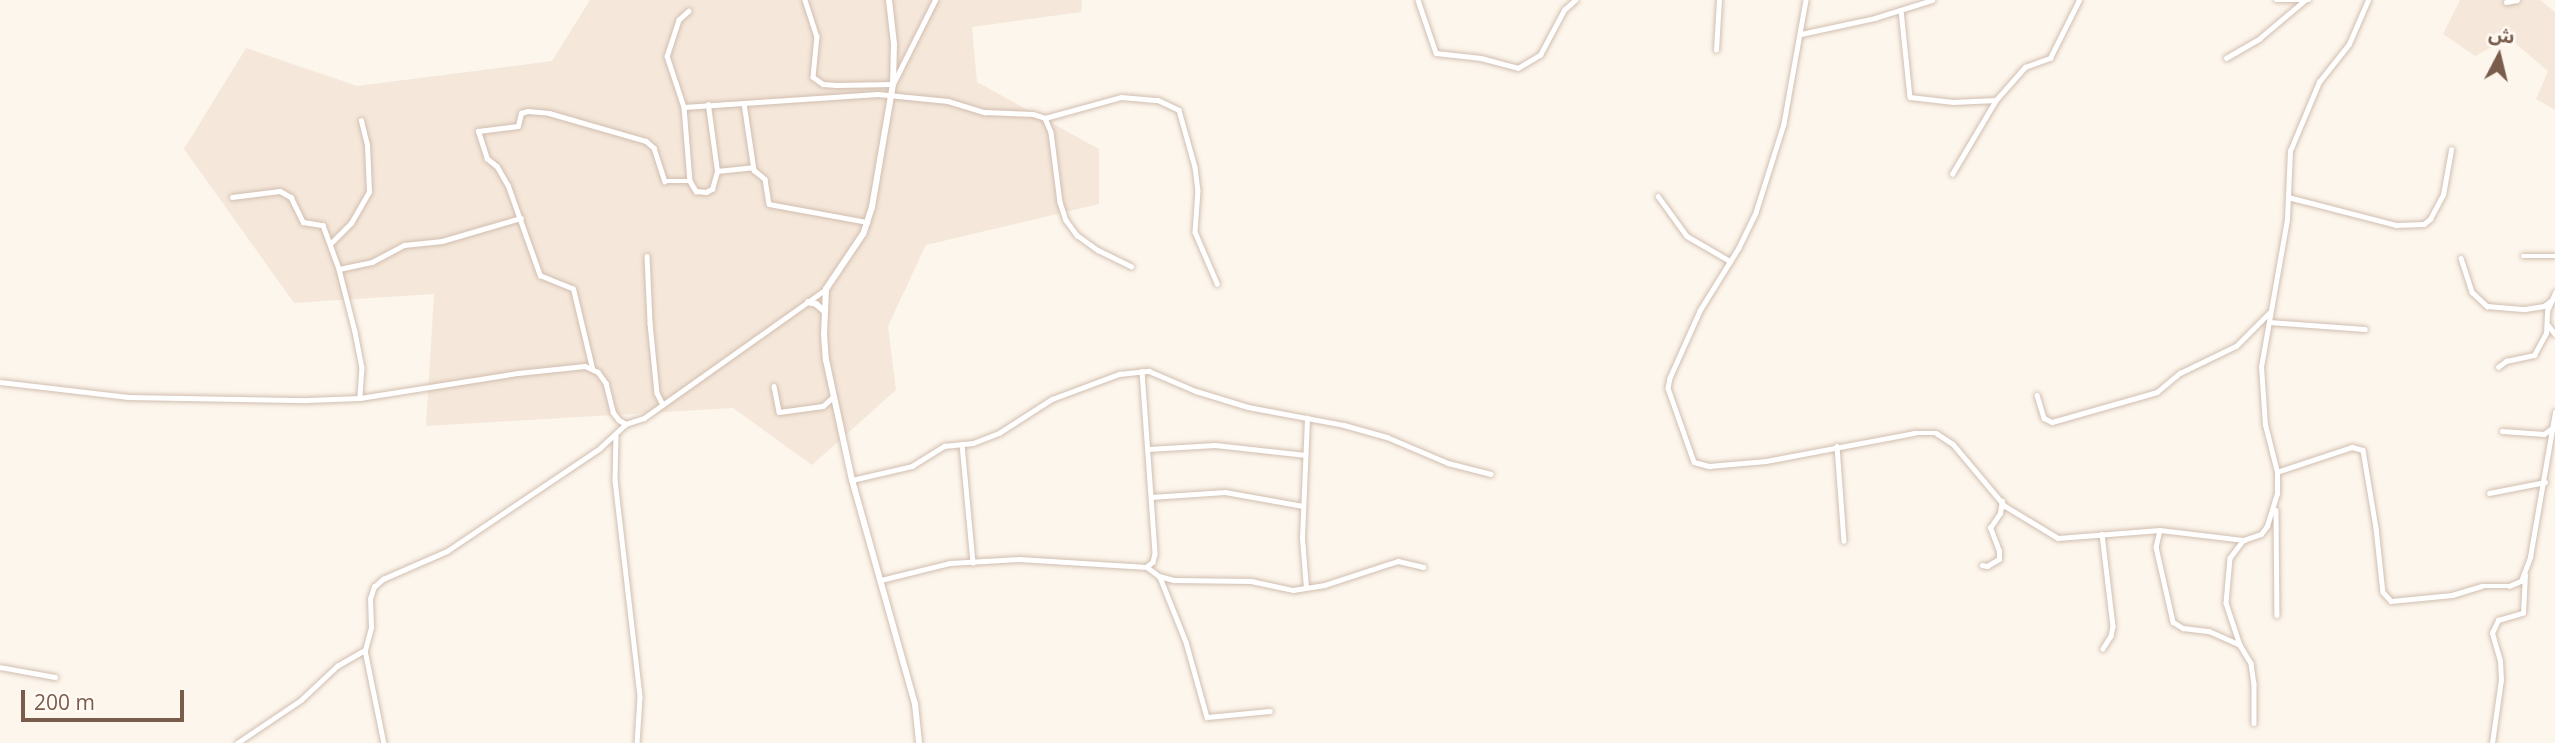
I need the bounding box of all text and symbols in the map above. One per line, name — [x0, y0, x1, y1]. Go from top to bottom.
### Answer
north arrow — [2464, 21, 2534, 91]
text: ش — [2487, 21, 2516, 50]
scale bar — [24, 676, 187, 720]
text: 200 m — [34, 688, 95, 716]

